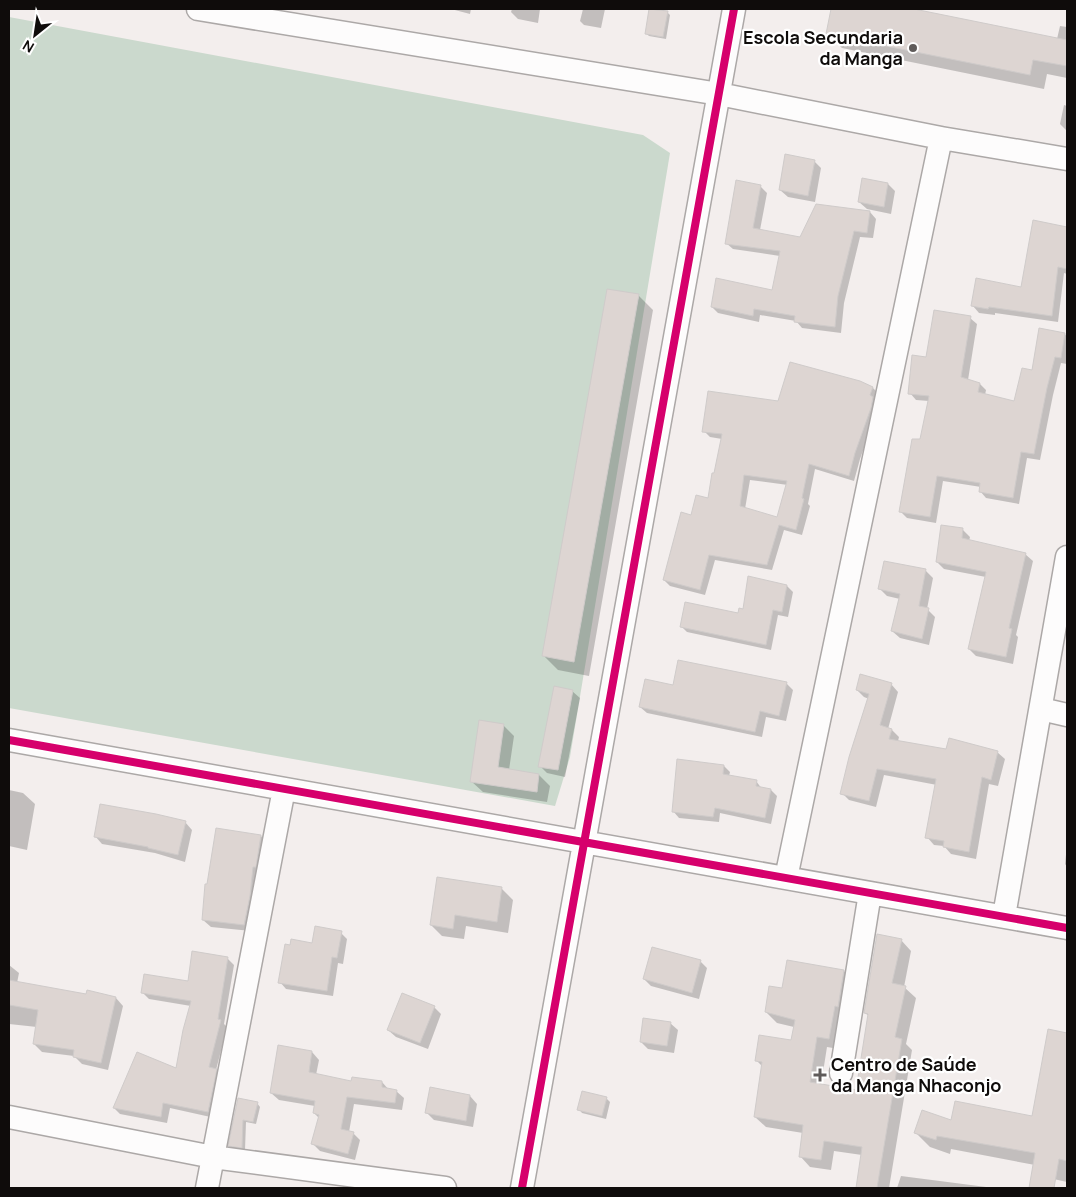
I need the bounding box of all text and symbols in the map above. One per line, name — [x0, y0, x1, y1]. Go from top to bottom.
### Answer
north arrow — [10, 10, 60, 60]
place label: Escola Secundaria da Manga — [743, 25, 903, 70]
text: N — [19, 36, 37, 57]
marker: Escola Secundaria da Manga — [907, 42, 919, 54]
place label: Centro de Saúde da Manga Nhaconjo — [831, 1052, 1002, 1097]
marker: Centro de Saúde da Manga Nhaconjo — [813, 1068, 827, 1082]

